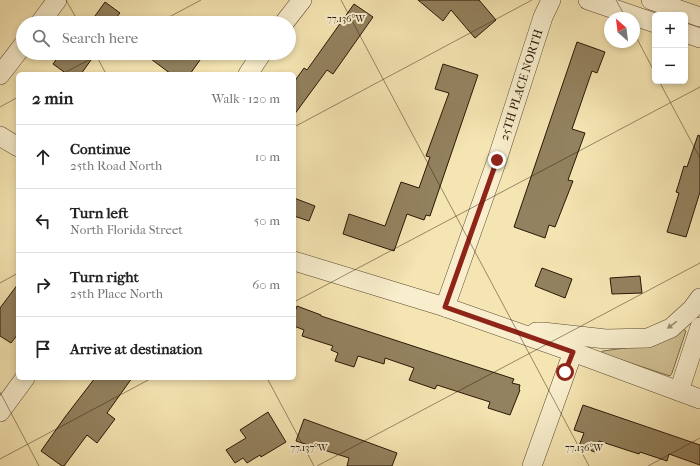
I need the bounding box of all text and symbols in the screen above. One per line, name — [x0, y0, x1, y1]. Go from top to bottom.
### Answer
north arrow — [604, 12, 640, 48]
map controls — [652, 12, 688, 84]
button: + — [652, 12, 688, 48]
text: 77.136°W — [327, 13, 366, 25]
search box — [16, 16, 296, 60]
icon: search — [30, 27, 52, 49]
street label: 25TH PLACE NORTH — [497, 27, 546, 142]
text: Search here — [62, 29, 138, 47]
button: − — [652, 48, 688, 84]
text: 2 min — [32, 88, 73, 108]
text: Walk · 120 m — [212, 91, 280, 106]
text: Continue — [70, 140, 130, 158]
icon: ahead — [32, 146, 54, 168]
text: 10 m — [255, 149, 280, 164]
route end — [488, 151, 506, 169]
text: 25th Road North — [70, 158, 162, 173]
text: Turn left — [70, 204, 128, 222]
icon: left — [32, 210, 54, 232]
text: 50 m — [254, 213, 280, 228]
text: North Florida Street — [70, 222, 183, 237]
text: Turn right — [70, 268, 139, 286]
icon: right — [32, 274, 54, 296]
text: 60 m — [252, 277, 280, 292]
text: 25th Place North — [70, 286, 163, 301]
one-way arrow — [667, 321, 678, 329]
icon: arrive — [32, 338, 54, 360]
text: Arrive at destination — [70, 340, 202, 358]
route start — [556, 363, 574, 381]
text: 77.137°W — [290, 442, 329, 454]
text: 77.136°W — [565, 442, 604, 454]

